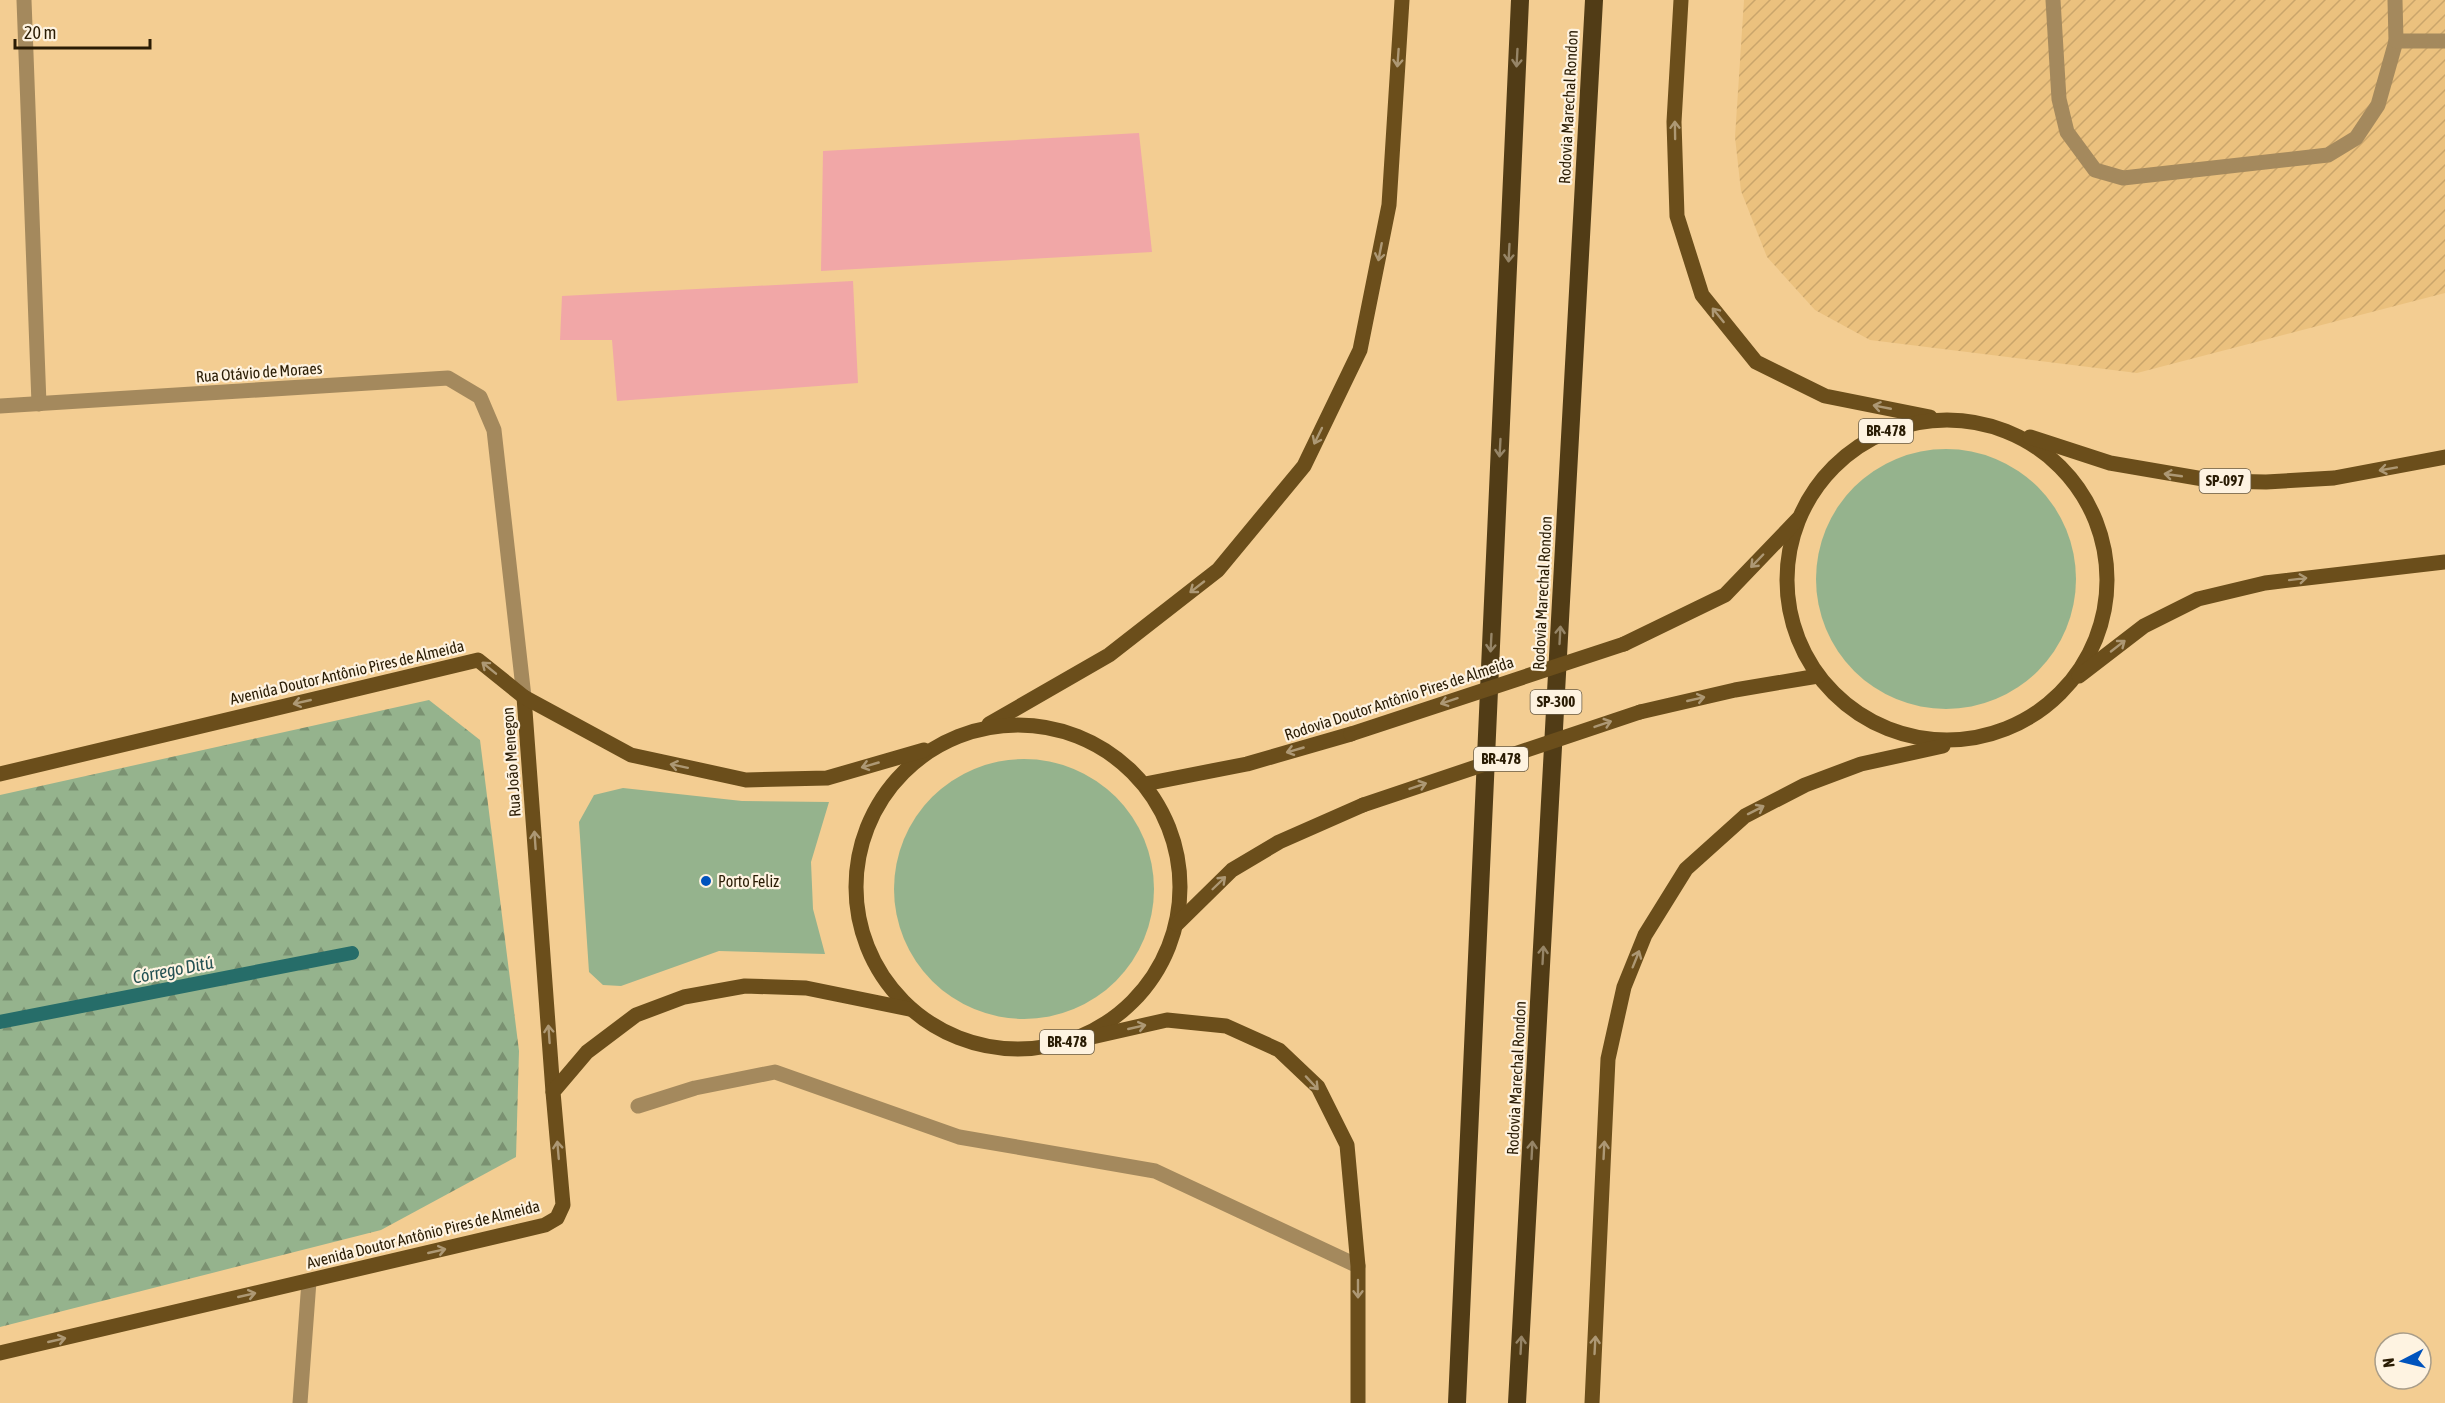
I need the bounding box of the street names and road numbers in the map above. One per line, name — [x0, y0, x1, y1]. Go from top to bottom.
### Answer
street label: Rodovia Marechal Rondon — [1555, 30, 1581, 184]
street label: Rua Otávio de Moraes — [195, 359, 323, 385]
road number: BR-478 — [1859, 419, 1913, 443]
road number: SP-097 — [2200, 469, 2250, 493]
street label: Rodovia Marechal Rondon — [1529, 516, 1555, 670]
street label: Avenida Doutor Antônio Pires de Almeida — [228, 636, 466, 708]
street label: Rodovia Doutor Antônio Pires de Almeida — [1282, 652, 1516, 744]
road number: SP-300 — [1530, 690, 1582, 714]
street label: Rua João Menegon — [498, 706, 525, 818]
road number: BR-478 — [1474, 747, 1528, 771]
street label: Rodovia Marechal Rondon — [1503, 1001, 1529, 1155]
road number: BR-478 — [1040, 1030, 1094, 1054]
street label: Avenida Doutor Antônio Pires de Almeida — [305, 1196, 541, 1272]

